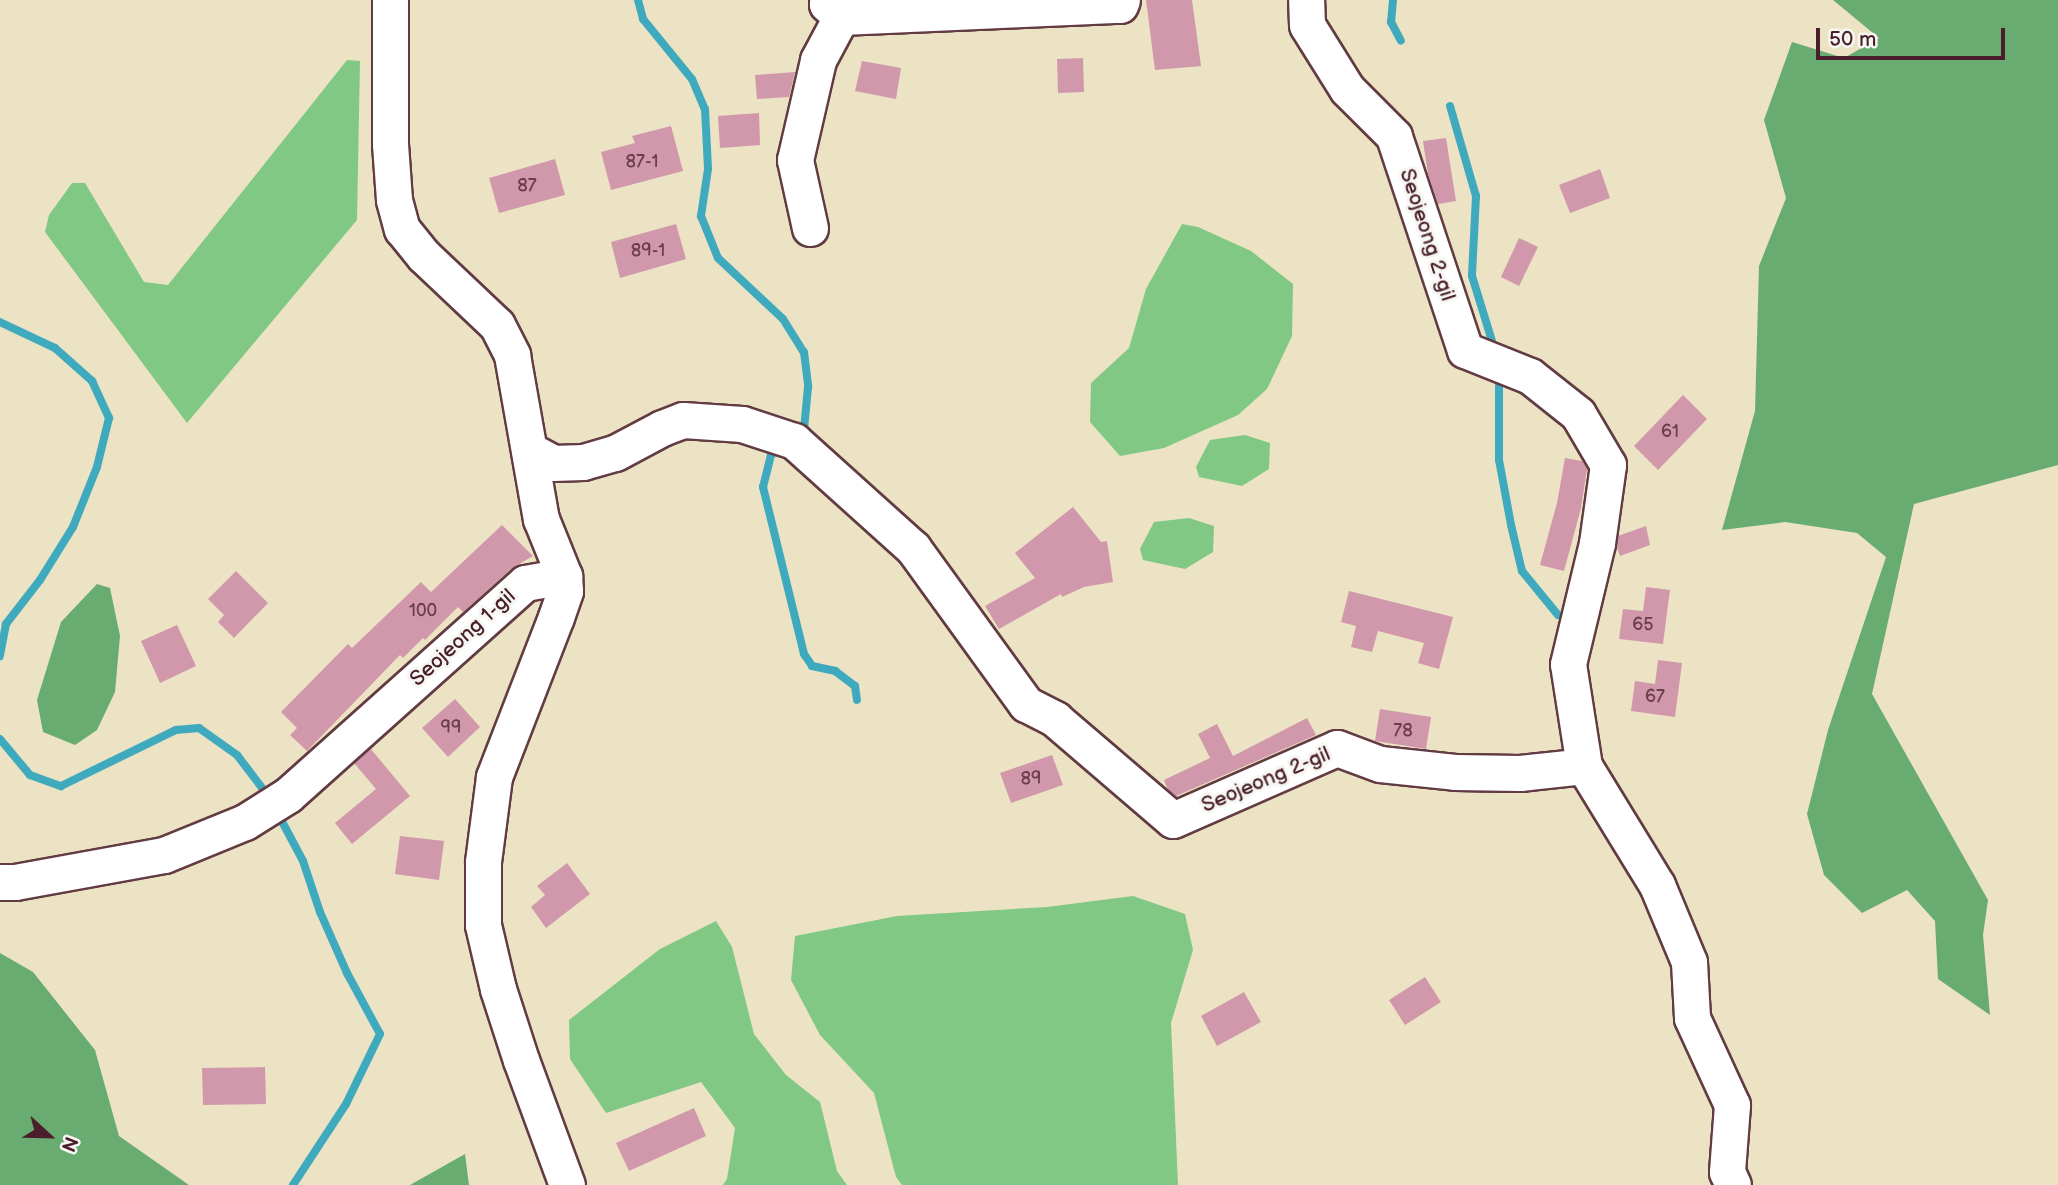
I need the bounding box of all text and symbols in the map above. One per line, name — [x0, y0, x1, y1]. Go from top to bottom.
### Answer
scale bar — [1820, 14, 2009, 58]
text: 50 m — [1829, 27, 1876, 52]
house number: 87-1 — [626, 151, 658, 173]
street label: Seojeong 2-gil — [1394, 166, 1460, 304]
house number: 87 — [517, 175, 537, 197]
house number: 89-1 — [631, 240, 665, 262]
house number: 61 — [1661, 421, 1679, 443]
street label: Seojeong 1-gil — [405, 584, 521, 692]
house number: 100 — [409, 600, 437, 622]
house number: 65 — [1632, 614, 1654, 636]
house number: 67 — [1645, 686, 1665, 708]
house number: 99 — [441, 717, 461, 739]
house number: 78 — [1393, 720, 1413, 742]
street label: Seojeong 2-gil — [1198, 742, 1334, 818]
house number: 89 — [1021, 768, 1041, 790]
north arrow — [14, 1101, 84, 1171]
text: N — [56, 1133, 82, 1155]

